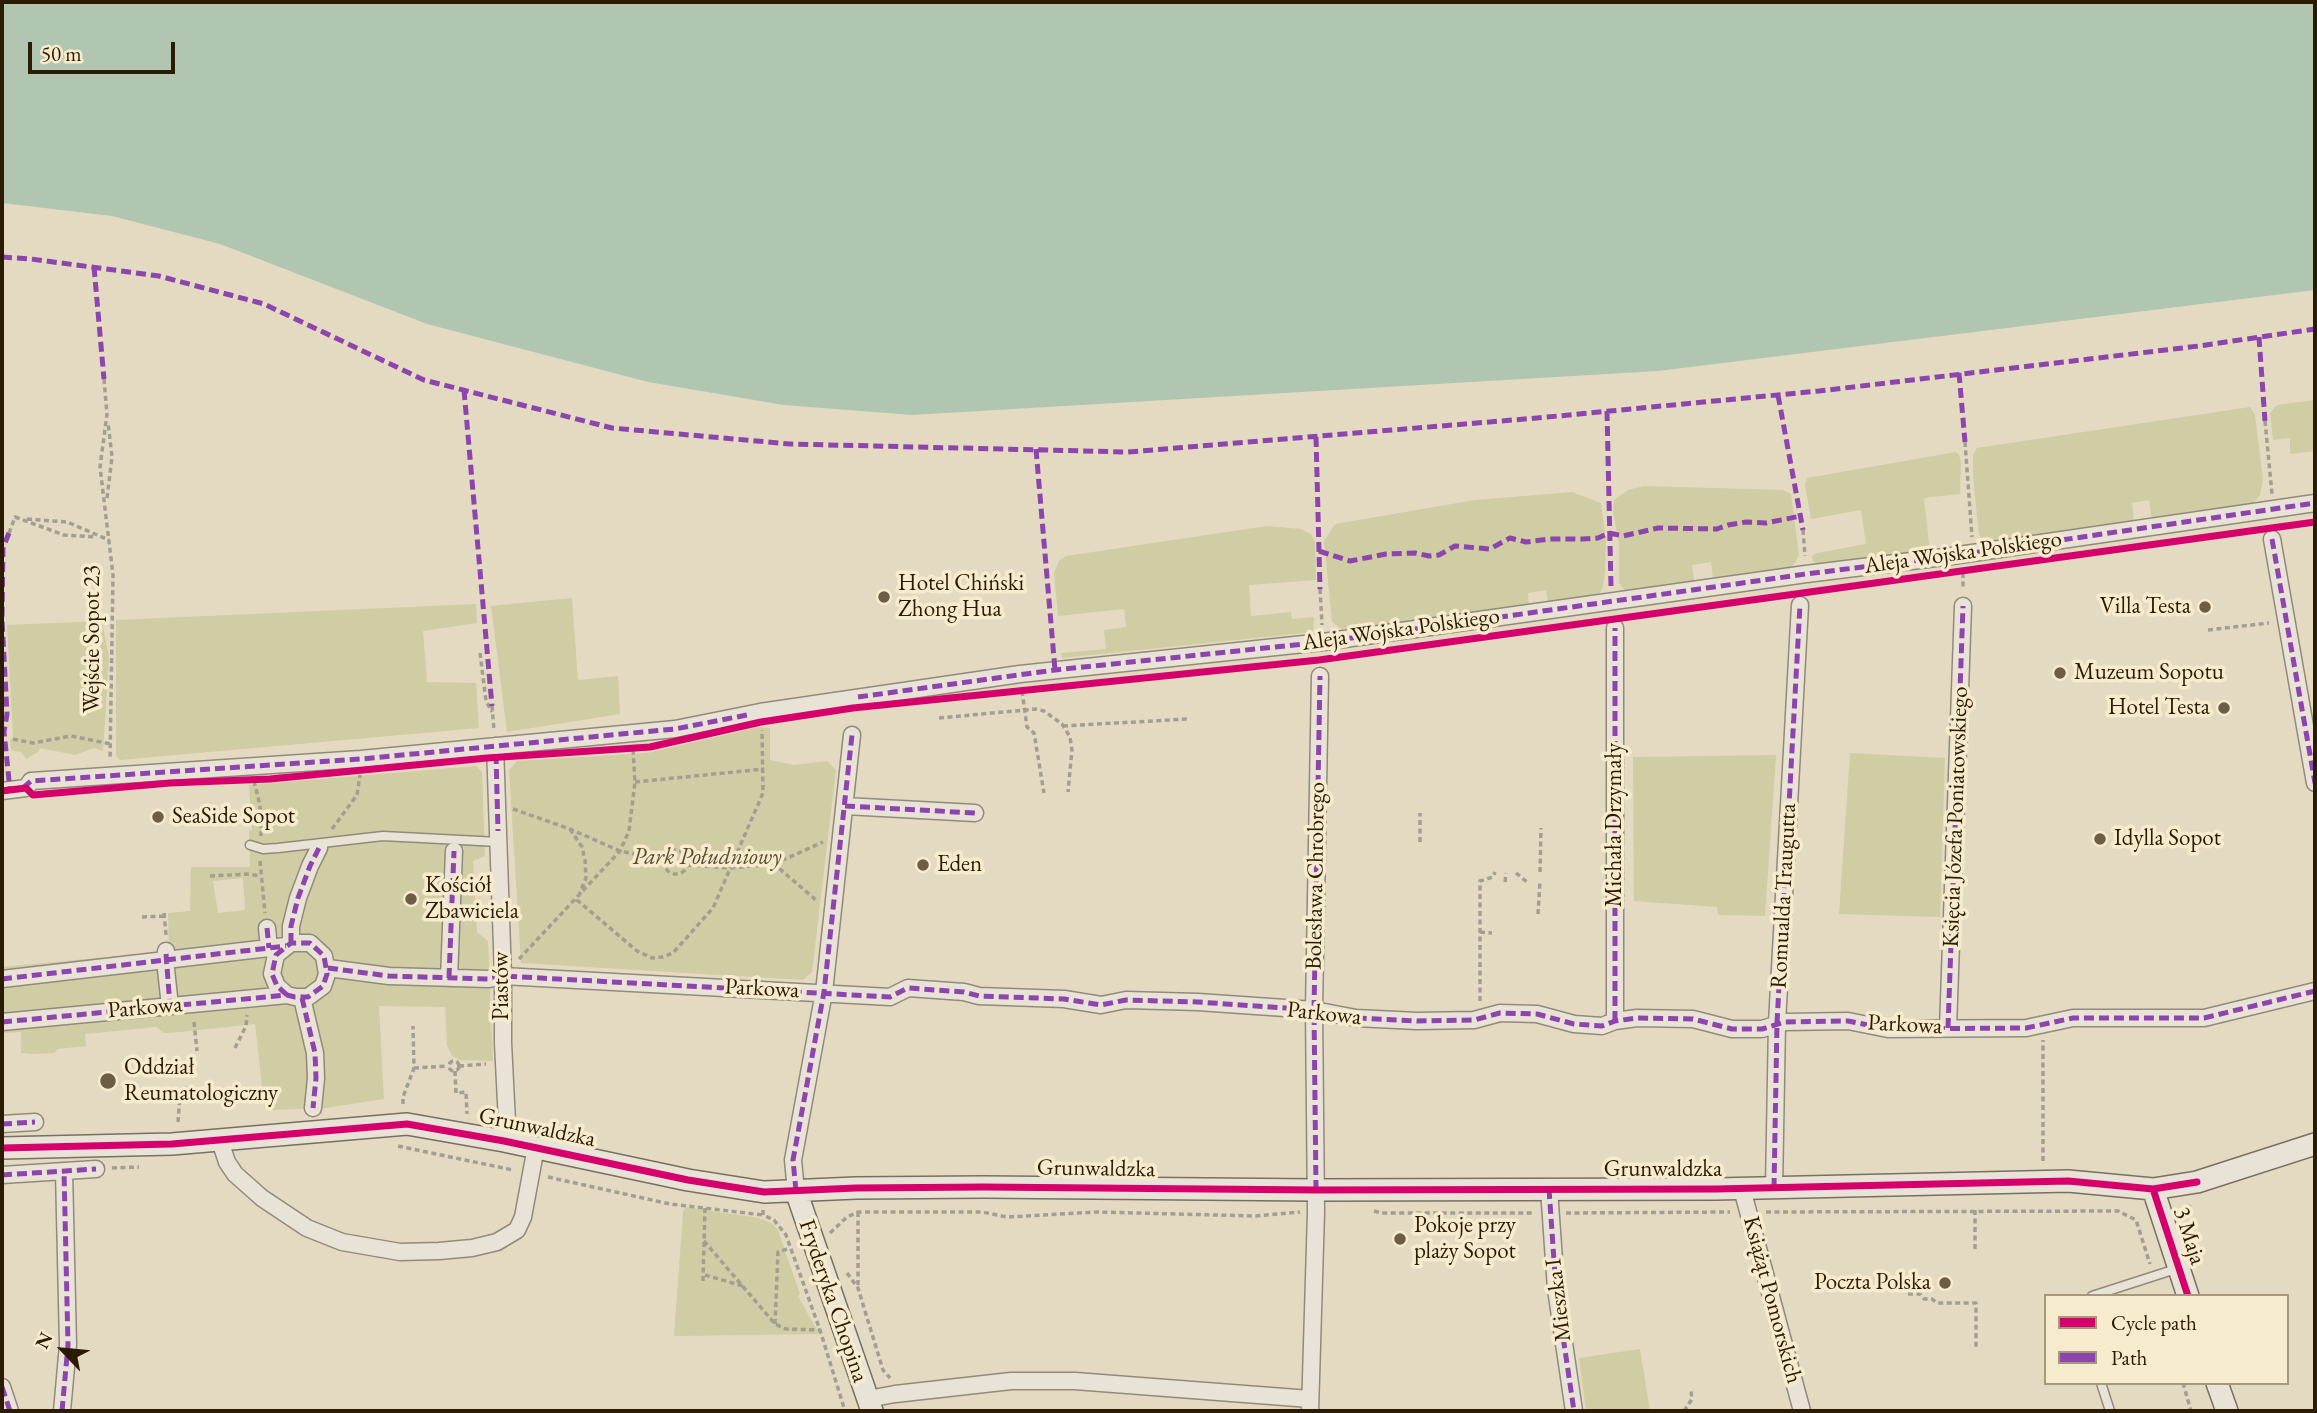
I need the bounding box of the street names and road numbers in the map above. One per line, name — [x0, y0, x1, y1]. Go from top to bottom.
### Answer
street label: Aleja Wojska Polskiego — [1863, 525, 2063, 581]
street label: Wejście Sopot 23 — [79, 565, 107, 713]
street label: Aleja Wojska Polskiego — [1301, 602, 1501, 658]
street label: Księcia Józefa Poniatowskiego — [1938, 686, 1974, 948]
street label: Michała Drzymały — [1601, 743, 1629, 907]
street label: Bolesława Chrobrego — [1301, 782, 1331, 970]
street label: Romualda Traugutta — [1765, 803, 1803, 989]
street label: Piastów — [488, 952, 516, 1020]
street label: Parkowa — [724, 973, 800, 1005]
street label: Parkowa — [107, 991, 183, 1025]
street label: Parkowa — [1285, 996, 1363, 1032]
street label: Parkowa — [1867, 1009, 1943, 1041]
street label: Grunwaldzka — [476, 1102, 598, 1154]
street label: Grunwaldzka — [1037, 1154, 1155, 1184]
street label: Grunwaldzka — [1604, 1156, 1722, 1184]
street label: 3 Maja — [2167, 1204, 2211, 1268]
street label: Książąt Pomorskich — [1736, 1213, 1808, 1387]
street label: Fryderyka Chopina — [792, 1216, 874, 1386]
street label: Mieszka I — [1540, 1257, 1578, 1343]

